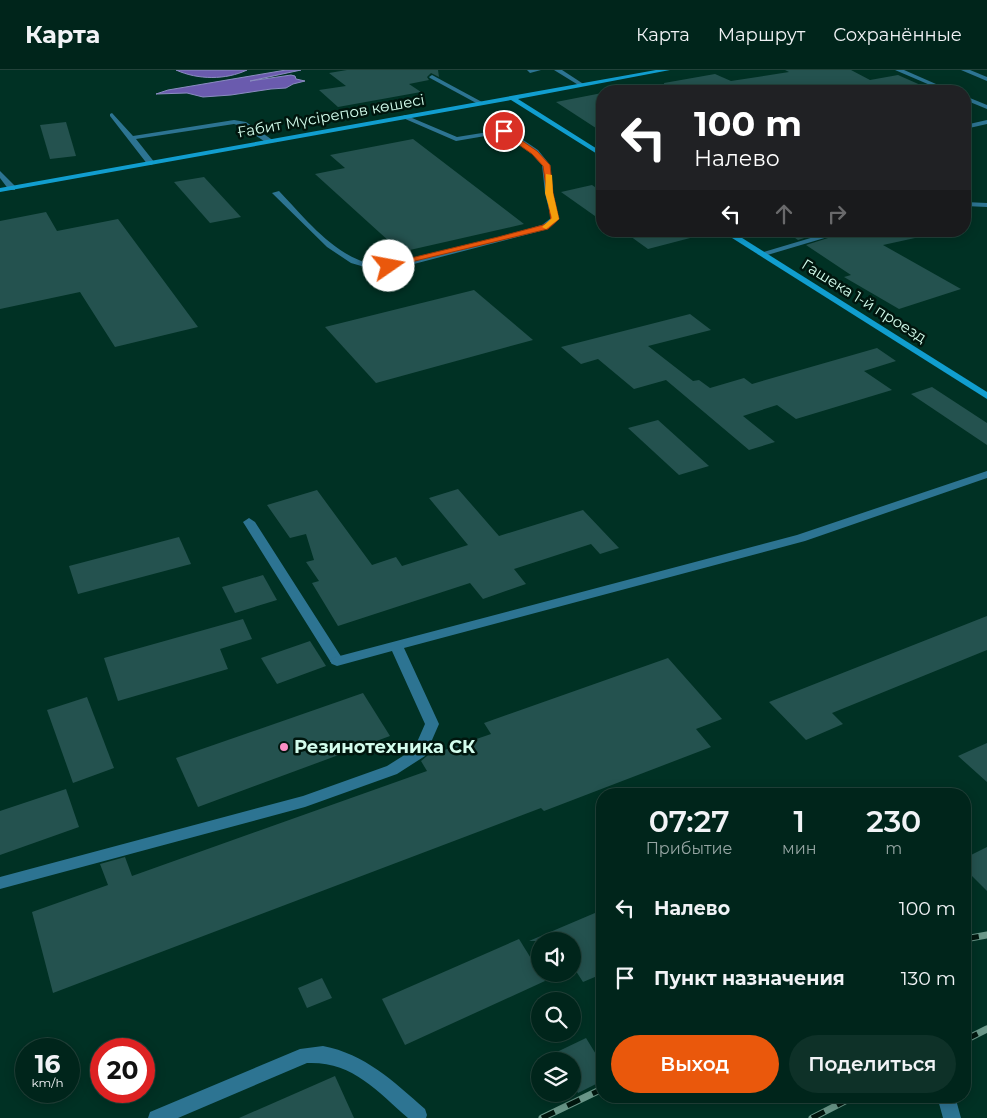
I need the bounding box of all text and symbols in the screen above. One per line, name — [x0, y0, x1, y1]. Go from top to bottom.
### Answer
text: Карта — [25, 20, 100, 49]
text: Карта — [636, 24, 690, 46]
text: Маршрут — [718, 24, 805, 46]
text: Сохранённые — [833, 24, 962, 46]
street label: Ғабит Мүсірепов көшесі — [236, 90, 426, 141]
text: 100 m — [694, 102, 802, 145]
icon: left — [611, 105, 676, 170]
pin — [483, 110, 525, 152]
icon: arrive — [490, 117, 518, 145]
text: Налево — [694, 145, 780, 172]
icon: left — [717, 200, 745, 228]
icon: ahead — [770, 200, 798, 228]
icon: right — [823, 200, 851, 228]
position arrow — [362, 239, 414, 291]
street label: Гашека 1-й проезд — [798, 254, 930, 347]
place label: Резинотехника СК — [294, 736, 476, 758]
marker: Резинотехника СК — [278, 741, 290, 753]
text: 07:27 — [649, 803, 729, 840]
text: 1 — [794, 803, 805, 840]
text: 230 — [866, 803, 921, 840]
text: Прибытие — [646, 839, 732, 858]
text: мин — [782, 839, 817, 858]
text: m — [885, 839, 902, 858]
icon: left — [611, 894, 639, 922]
text: Налево — [654, 897, 730, 920]
text: 100 m — [899, 897, 956, 920]
map controls — [531, 932, 581, 1102]
button: sound — [531, 932, 581, 982]
icon: arrive — [611, 964, 639, 992]
text: Пункт назначения — [654, 967, 845, 990]
text: 130 m — [901, 967, 956, 990]
button: search — [531, 992, 581, 1042]
button: Выход — [611, 1035, 779, 1093]
button: Поделиться — [789, 1035, 956, 1093]
speed limit sign: 20 — [90, 1038, 155, 1103]
text: 16 — [35, 1049, 60, 1079]
button: layers — [531, 1052, 581, 1102]
text: km/h — [31, 1075, 64, 1090]

